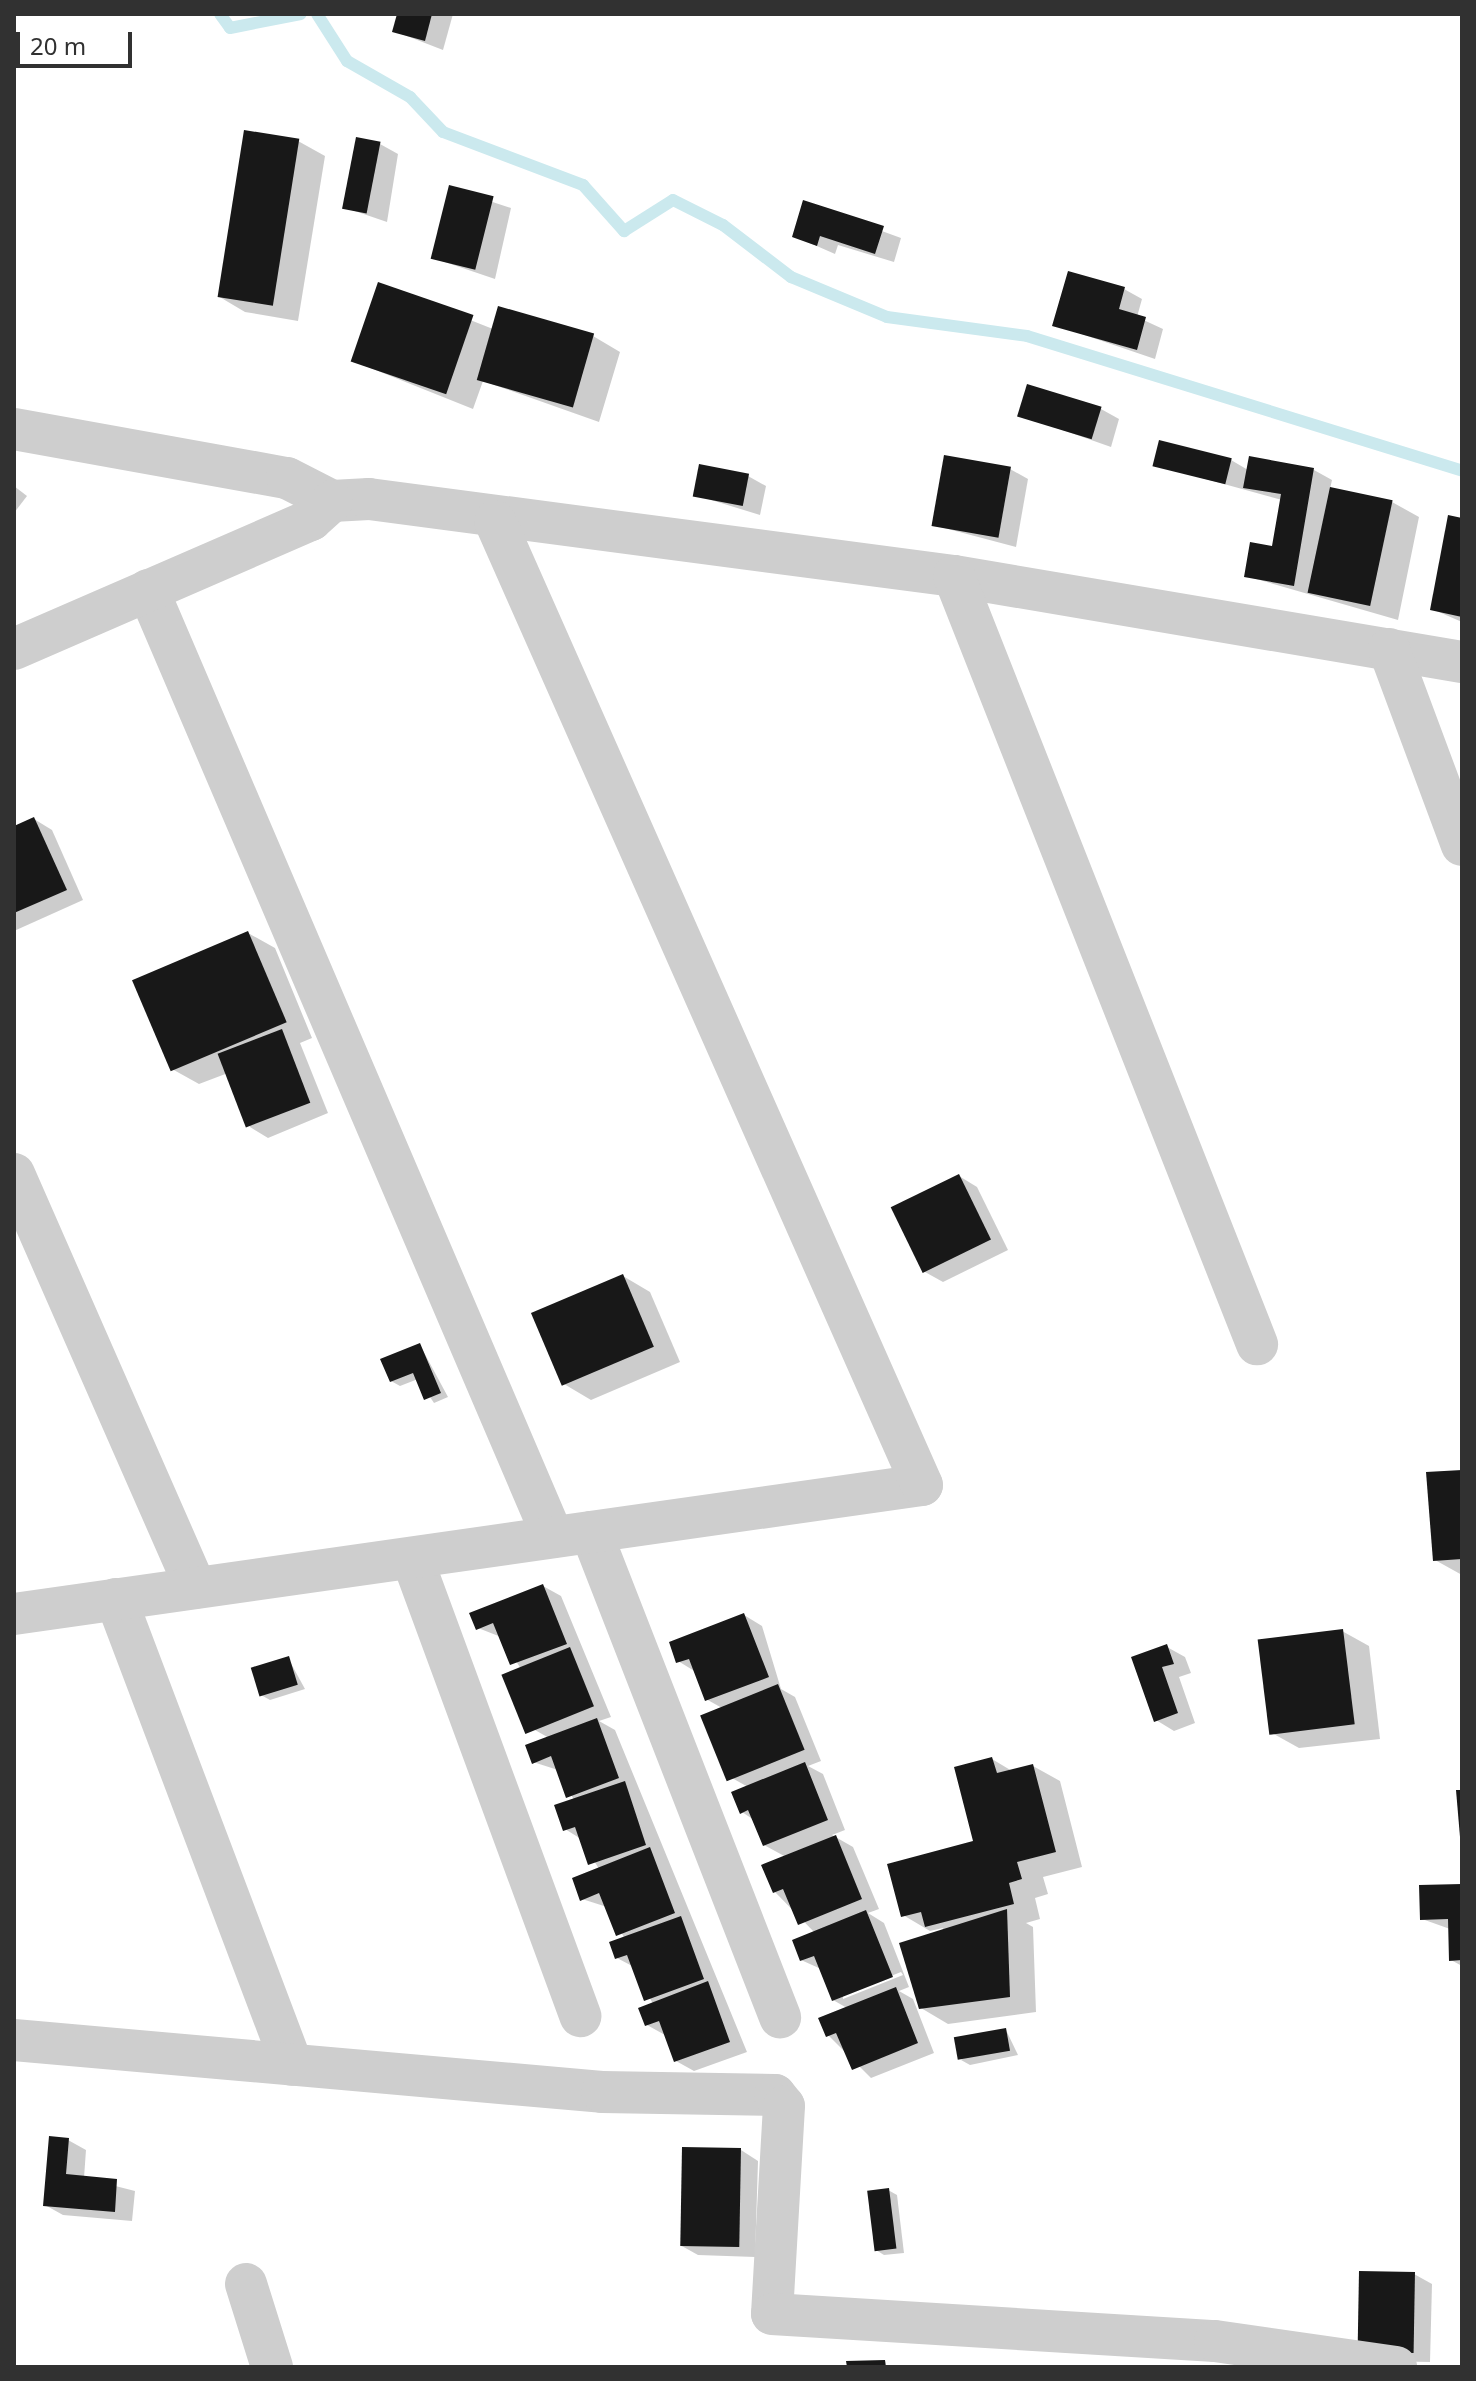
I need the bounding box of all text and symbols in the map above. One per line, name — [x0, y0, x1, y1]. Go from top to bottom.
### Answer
scale bar — [20, 16, 136, 66]
text: 20 m — [30, 29, 86, 62]

